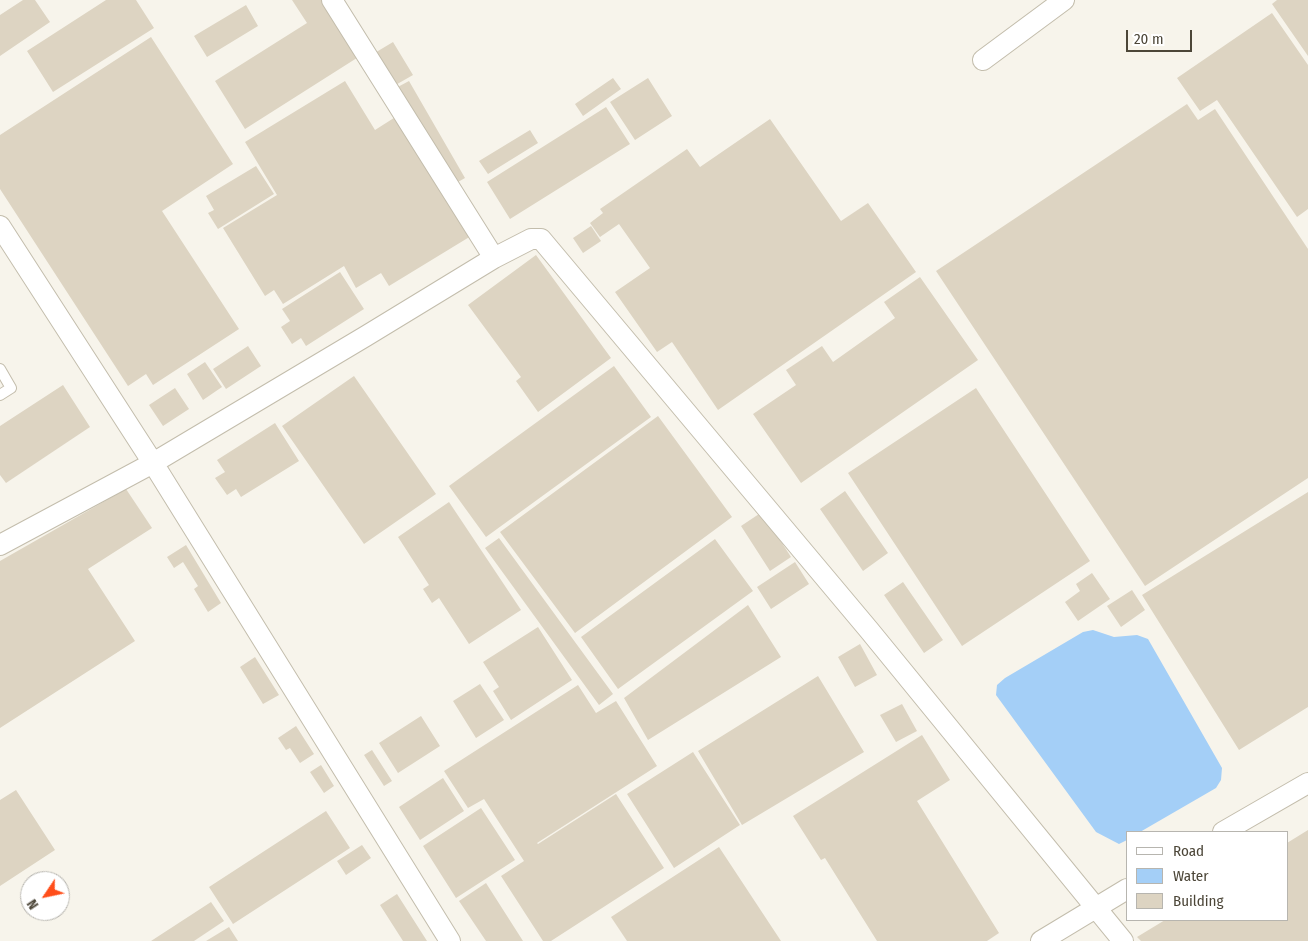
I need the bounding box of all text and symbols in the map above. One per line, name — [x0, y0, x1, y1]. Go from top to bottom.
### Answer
scale bar — [1128, 20, 1194, 52]
text: 20 m — [1134, 30, 1164, 48]
legend — [1126, 831, 1288, 921]
text: Road — [1173, 842, 1204, 860]
text: Water — [1173, 867, 1208, 885]
north arrow — [20, 871, 70, 921]
text: Building — [1173, 892, 1224, 910]
text: N — [24, 896, 42, 912]

